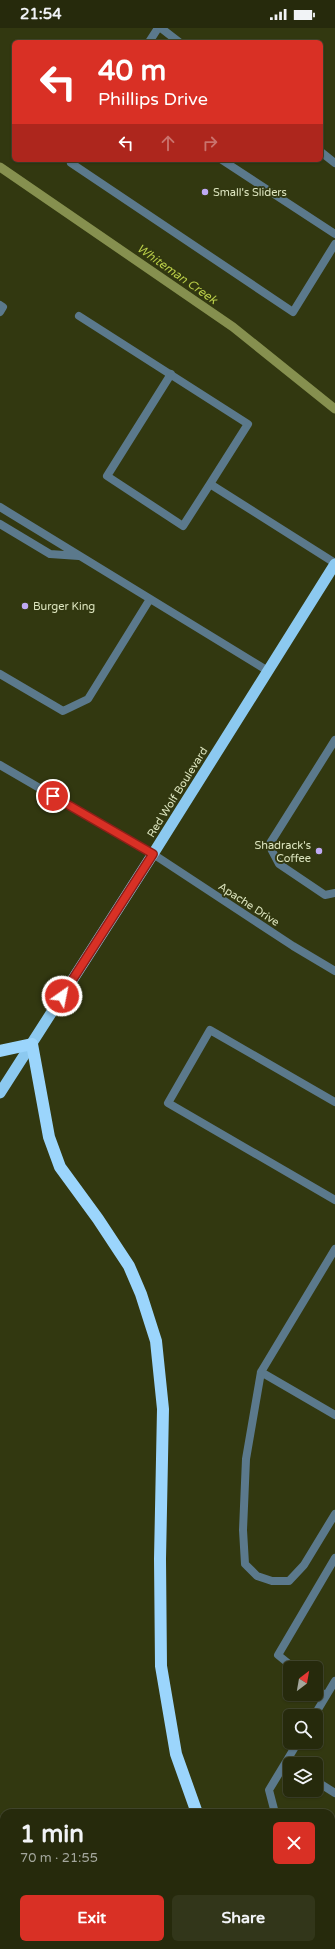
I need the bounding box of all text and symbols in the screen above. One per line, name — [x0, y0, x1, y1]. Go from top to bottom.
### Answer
text: 21:54 — [20, 5, 62, 23]
text: 40 m — [98, 54, 166, 88]
icon: left — [32, 56, 84, 108]
text: Phillips Drive — [98, 88, 208, 110]
icon: left — [115, 132, 137, 154]
icon: ahead — [157, 132, 179, 154]
icon: right — [199, 132, 221, 154]
place label: Small's Sliders — [213, 186, 287, 199]
marker: Small's Sliders — [200, 187, 210, 197]
water label: Whiteman Creek — [134, 241, 221, 308]
place label: Burger King — [33, 600, 95, 613]
marker: Burger King — [20, 601, 30, 611]
street label: Red Wolf Boulevard — [144, 745, 210, 840]
pin — [36, 779, 70, 813]
icon: arrive — [42, 785, 64, 807]
place label: Shadrack's Coffee — [255, 839, 311, 865]
marker: Shadrack's Coffee — [314, 846, 324, 856]
street label: Apache Drive — [216, 880, 282, 929]
position arrow — [41, 975, 83, 1017]
north arrow — [283, 1661, 323, 1701]
map controls — [283, 1661, 323, 1797]
button: search — [283, 1709, 323, 1749]
button: layers — [283, 1757, 323, 1797]
text: 1 min — [20, 1820, 84, 1849]
button: close — [273, 1822, 315, 1864]
text: 70 m · 21:55 — [20, 1850, 98, 1866]
button: Exit — [20, 1895, 164, 1941]
button: Share — [172, 1895, 315, 1941]

